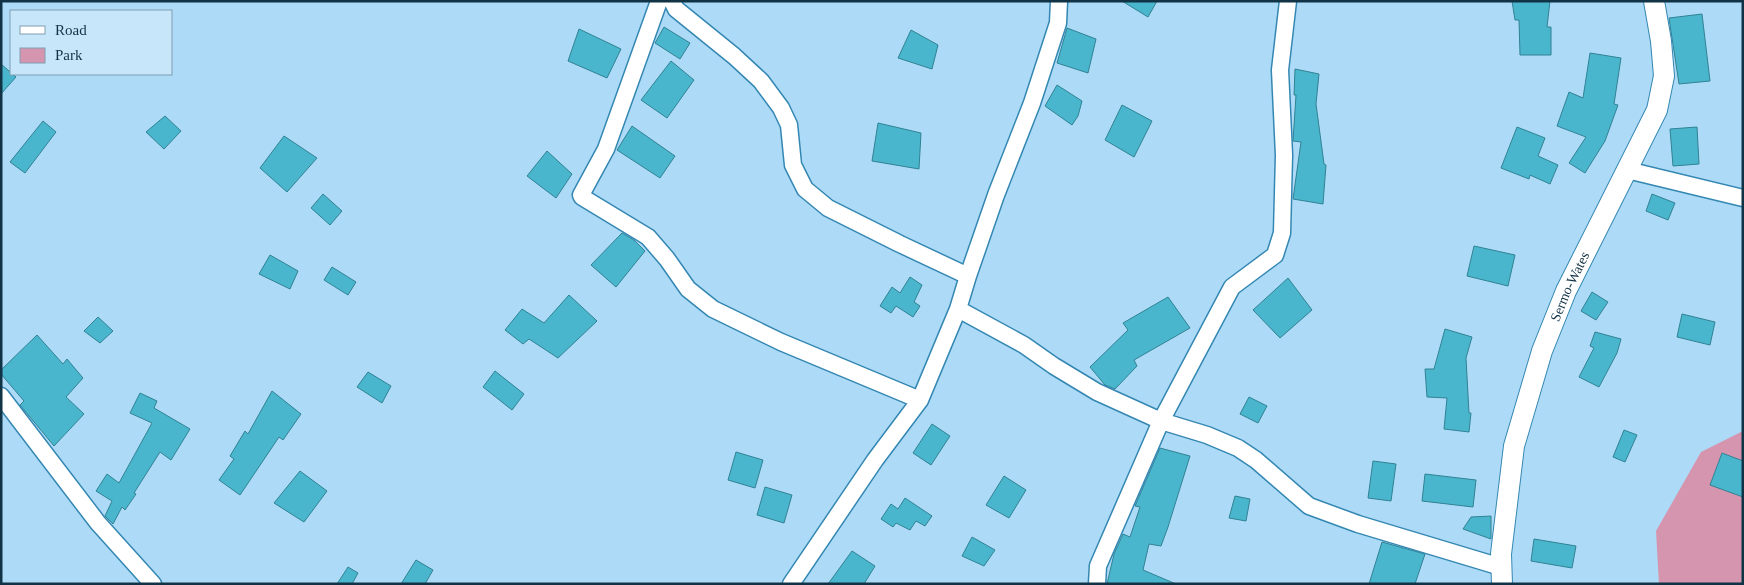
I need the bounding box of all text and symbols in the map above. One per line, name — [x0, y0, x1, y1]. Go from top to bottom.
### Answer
legend — [10, 10, 172, 75]
text: Road — [55, 22, 87, 38]
text: Park — [55, 47, 83, 63]
street label: Sermo-Wates — [1547, 249, 1592, 324]

